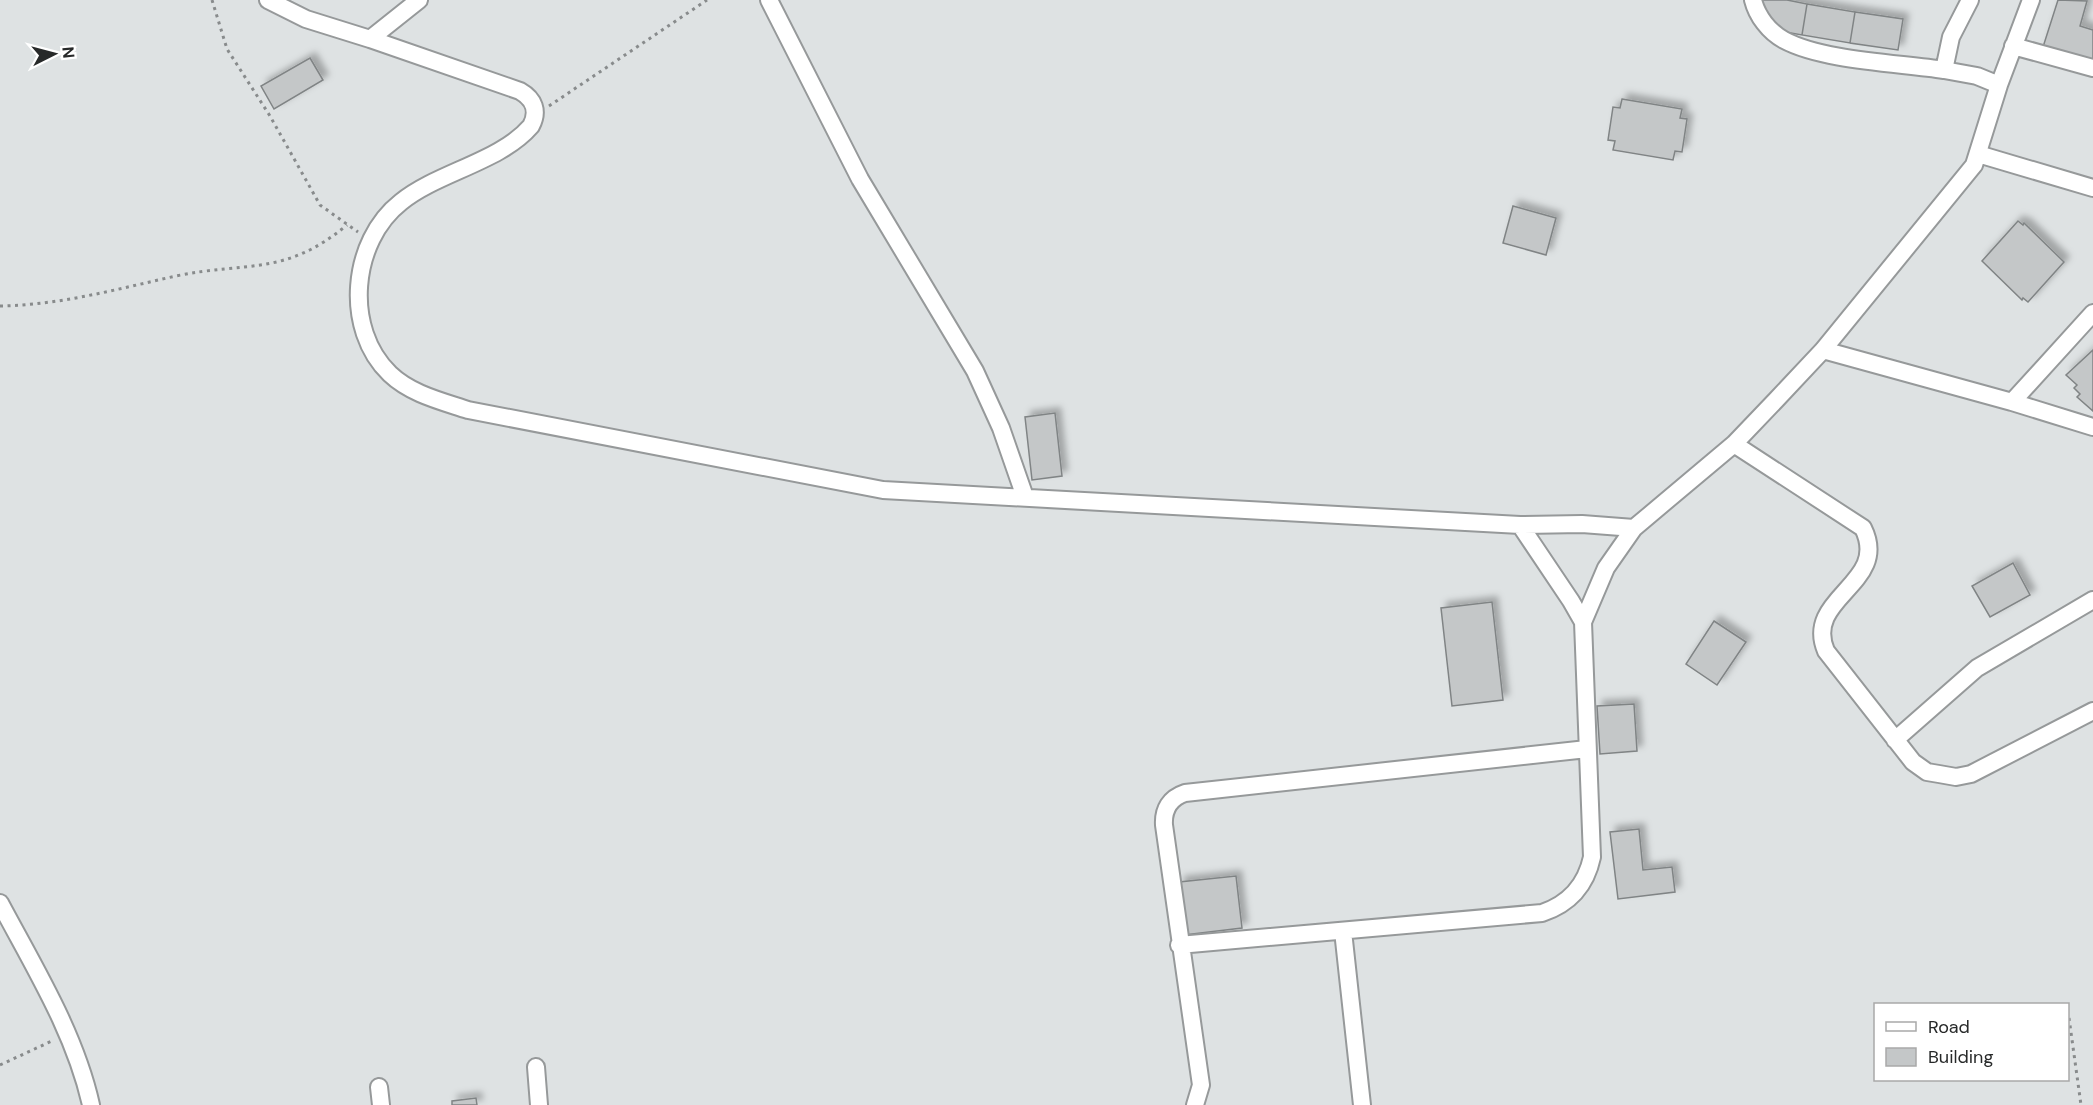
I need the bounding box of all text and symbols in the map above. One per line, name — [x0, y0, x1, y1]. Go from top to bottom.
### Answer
north arrow — [24, 24, 84, 84]
text: N — [57, 46, 79, 59]
legend — [1874, 1003, 2069, 1081]
text: Road — [1928, 1015, 1970, 1039]
text: Building — [1928, 1045, 1993, 1069]

